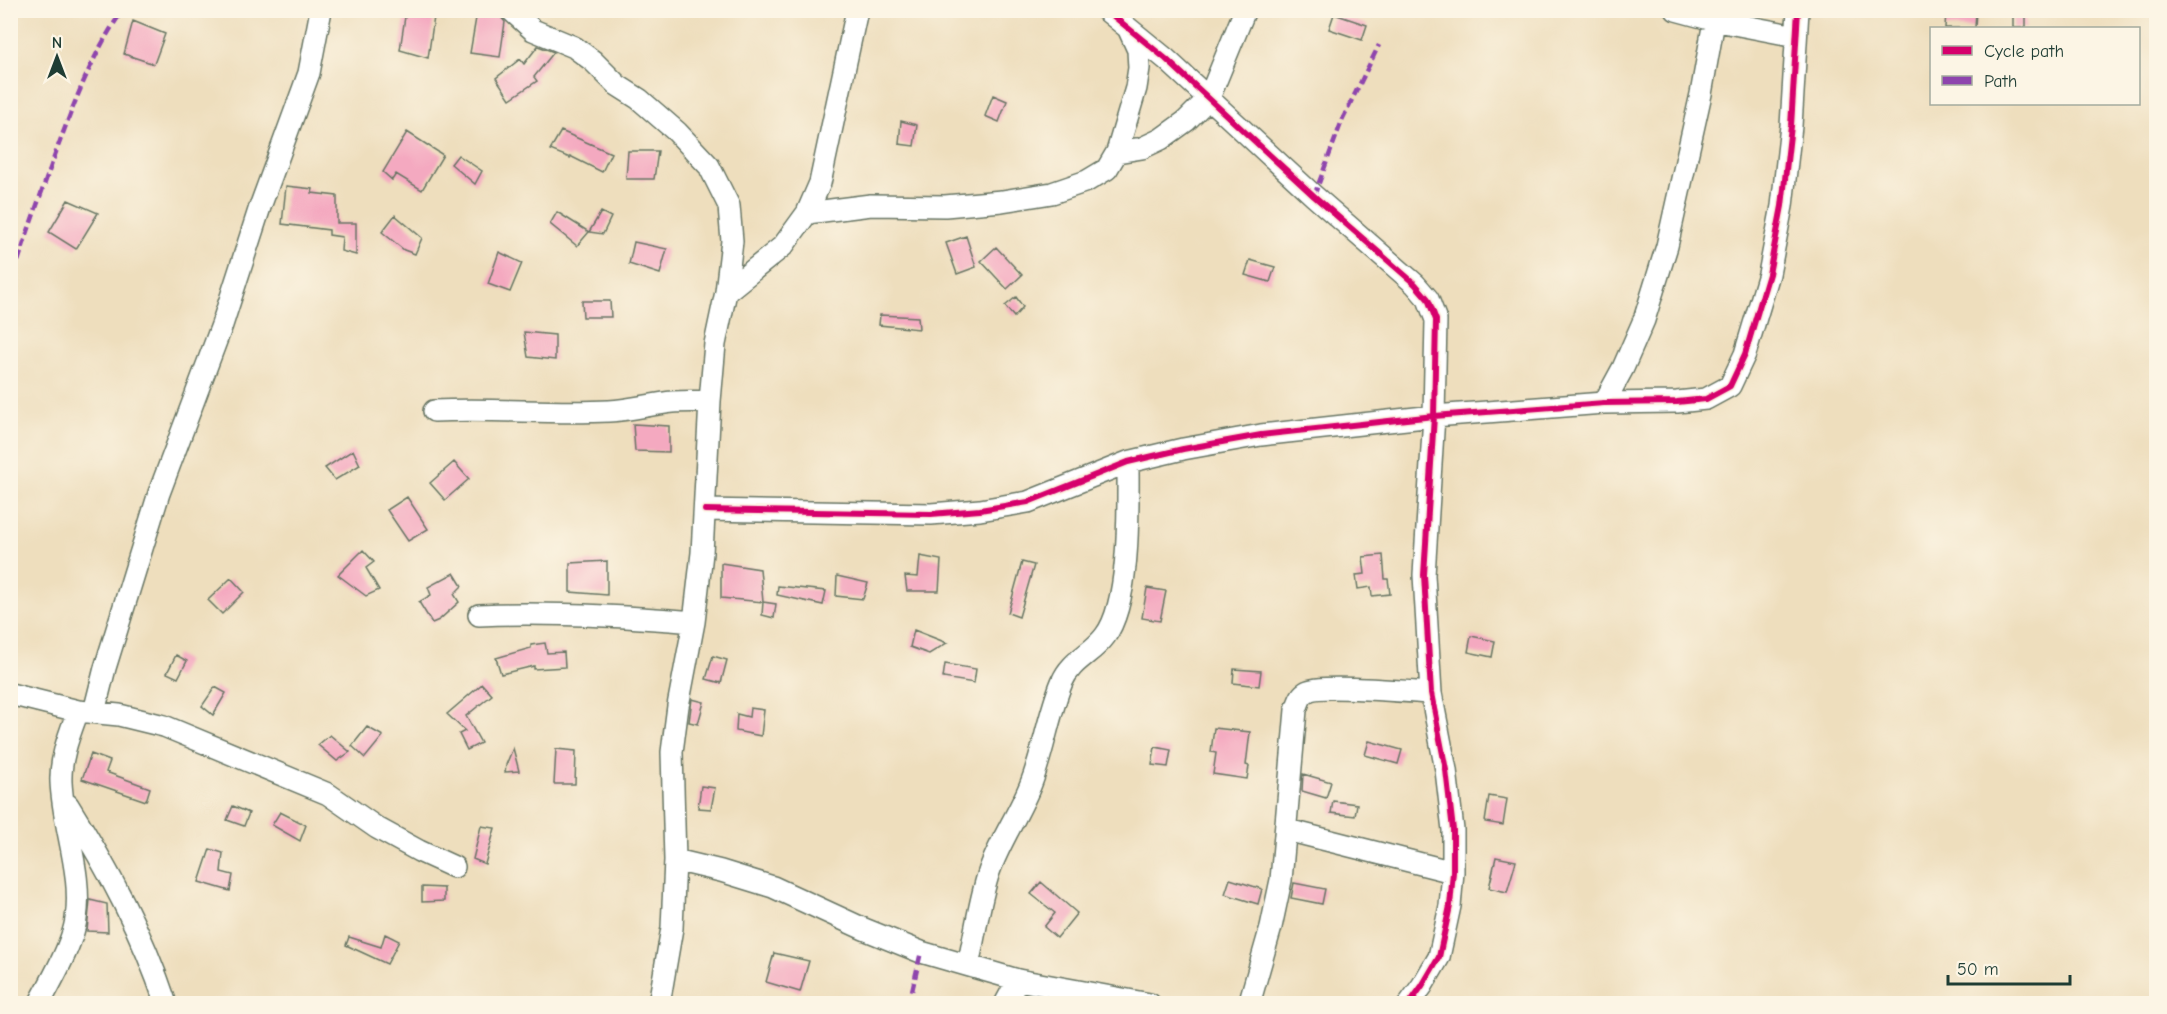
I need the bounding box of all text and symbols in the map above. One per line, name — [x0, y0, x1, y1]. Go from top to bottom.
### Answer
north arrow — [27, 27, 87, 87]
legend — [1930, 27, 2140, 105]
text: N — [52, 34, 62, 52]
text: Cycle path — [1984, 41, 2064, 62]
text: Path — [1984, 71, 2017, 92]
scale bar — [1948, 948, 2070, 986]
text: 50 m — [1957, 959, 1999, 980]

